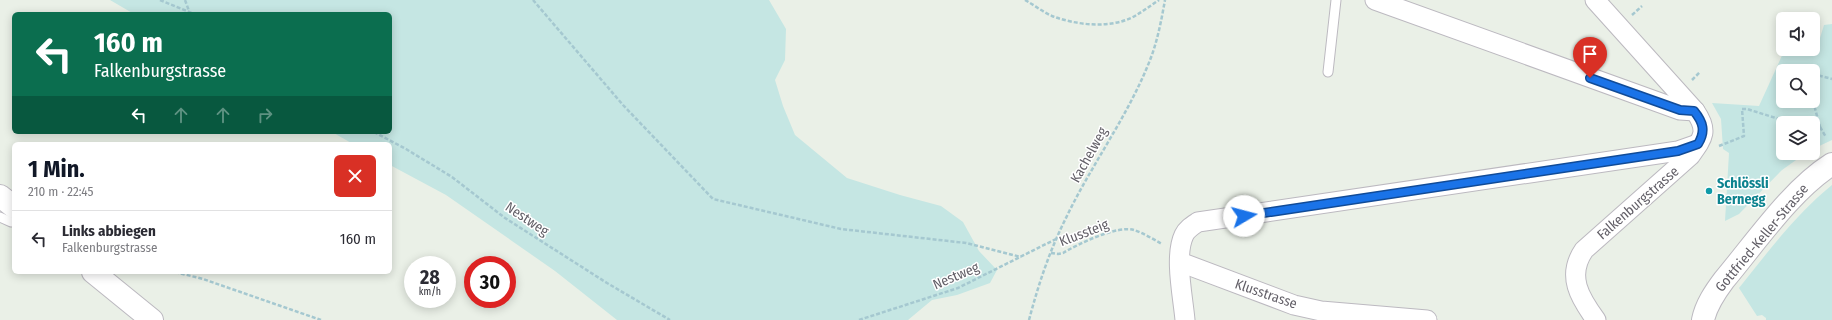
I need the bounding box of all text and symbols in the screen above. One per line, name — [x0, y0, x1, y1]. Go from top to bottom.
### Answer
map controls — [1776, 12, 1820, 160]
button: sound — [1776, 12, 1820, 56]
text: 160 m — [94, 26, 163, 59]
icon: left — [28, 28, 80, 80]
pin — [1573, 37, 1607, 78]
icon: arrive — [1579, 43, 1601, 65]
text: Falkenburgstrasse — [94, 60, 226, 82]
button: search — [1776, 64, 1820, 108]
icon: left — [128, 104, 150, 126]
icon: ahead — [170, 104, 192, 126]
icon: ahead — [212, 104, 234, 126]
icon: right — [254, 104, 276, 126]
button: layers — [1776, 116, 1820, 160]
street label: Kachelweg — [1067, 124, 1111, 186]
text: 1 Min. — [28, 155, 85, 183]
button: close — [334, 155, 376, 197]
street label: Falkenburgstrasse — [1594, 163, 1682, 243]
place label: Schlössli Bernegg — [1717, 175, 1769, 208]
street label: Gottfried-Keller-Strasse — [1712, 181, 1812, 295]
text: 210 m · 22:45 — [28, 184, 94, 199]
marker: Schlössli Bernegg — [1704, 186, 1714, 196]
position arrow — [1223, 195, 1265, 237]
street label: Nestweg — [502, 198, 552, 240]
street label: Klussteig — [1057, 216, 1112, 250]
text: Links abbiegen — [62, 222, 156, 240]
icon: left — [28, 228, 50, 250]
text: 160 m — [340, 230, 376, 248]
text: Falkenburgstrasse — [62, 240, 158, 255]
speed limit sign: 30 — [464, 256, 516, 308]
street label: Nestweg — [930, 259, 982, 293]
text: 28 — [420, 265, 440, 289]
street label: Klusstrasse — [1233, 275, 1299, 313]
text: km/h — [419, 286, 441, 298]

